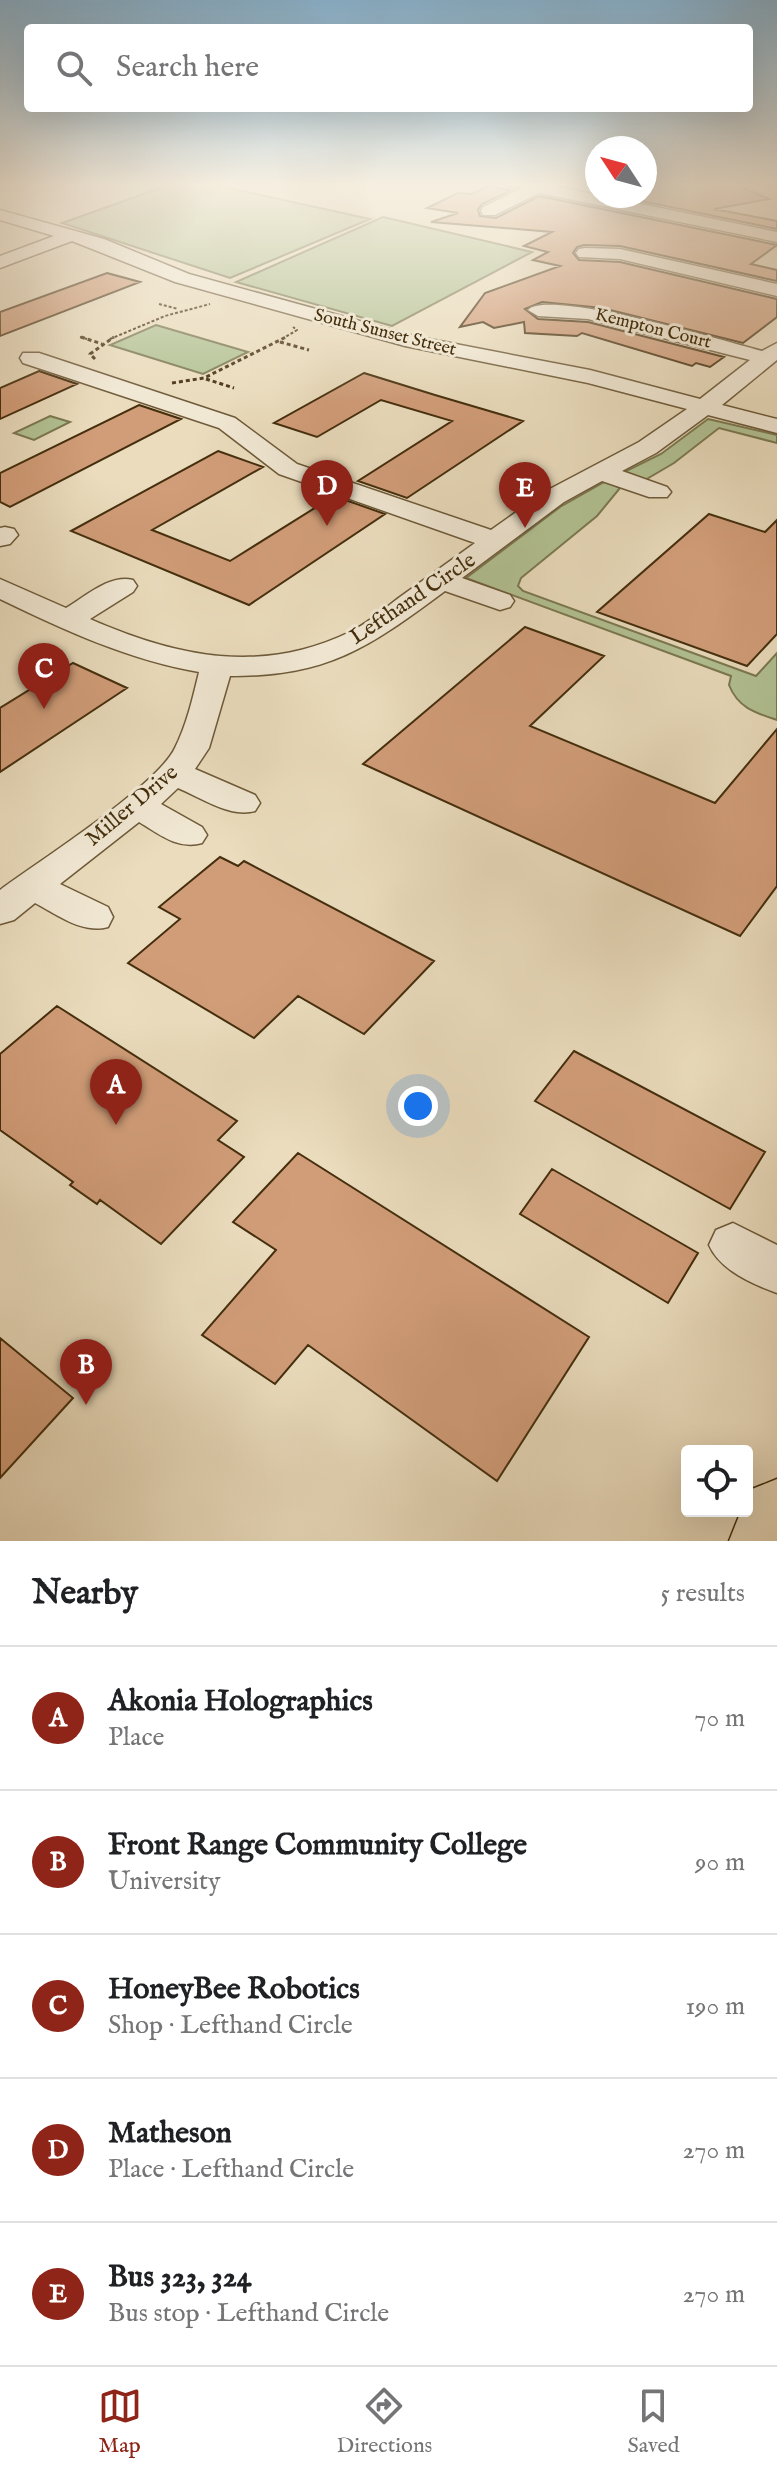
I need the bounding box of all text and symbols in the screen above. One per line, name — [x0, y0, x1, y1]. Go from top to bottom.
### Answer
search box — [24, 24, 753, 112]
icon: search — [52, 46, 96, 90]
text: Search here — [116, 49, 259, 87]
north arrow — [585, 136, 657, 208]
street label: Kempton Court — [593, 303, 713, 355]
street label: South Sunset Street — [312, 304, 458, 362]
pin: D — [301, 460, 353, 526]
pin: E — [499, 462, 551, 528]
street label: Lefthand Circle — [345, 547, 481, 651]
pin: C — [18, 643, 70, 709]
street label: Miller Drive — [80, 759, 184, 853]
pin: A — [90, 1059, 142, 1125]
your location — [398, 1086, 438, 1126]
pin: B — [60, 1339, 112, 1405]
map controls — [681, 1445, 753, 1517]
button: locate — [681, 1445, 753, 1517]
text: Nearby — [32, 1572, 138, 1615]
text: 5 results — [661, 1577, 745, 1610]
text: Akonia Holographics — [108, 1683, 373, 1721]
text: A — [49, 1702, 67, 1735]
text: 70 m — [694, 1702, 745, 1735]
text: Place — [108, 1721, 164, 1754]
text: Front Range Community College — [108, 1827, 527, 1865]
text: B — [49, 1846, 67, 1879]
text: 90 m — [695, 1846, 745, 1879]
text: University — [108, 1865, 221, 1898]
text: HoneyBee Robotics — [108, 1971, 360, 2009]
text: C — [49, 1990, 67, 2023]
text: 190 m — [685, 1990, 745, 2023]
text: Shop · Lefthand Circle — [108, 2009, 353, 2042]
text: Matheson — [108, 2115, 232, 2153]
text: D — [48, 2134, 68, 2167]
text: 270 m — [682, 2134, 745, 2167]
text: Place · Lefthand Circle — [108, 2153, 354, 2186]
text: Bus 323, 324 — [108, 2259, 252, 2297]
text: E — [49, 2278, 67, 2311]
text: 270 m — [682, 2278, 745, 2311]
text: Bus stop · Lefthand Circle — [108, 2297, 389, 2330]
tab: Map — [98, 2384, 142, 2460]
tab: Directions — [337, 2384, 432, 2460]
tab: Saved — [627, 2384, 679, 2460]

